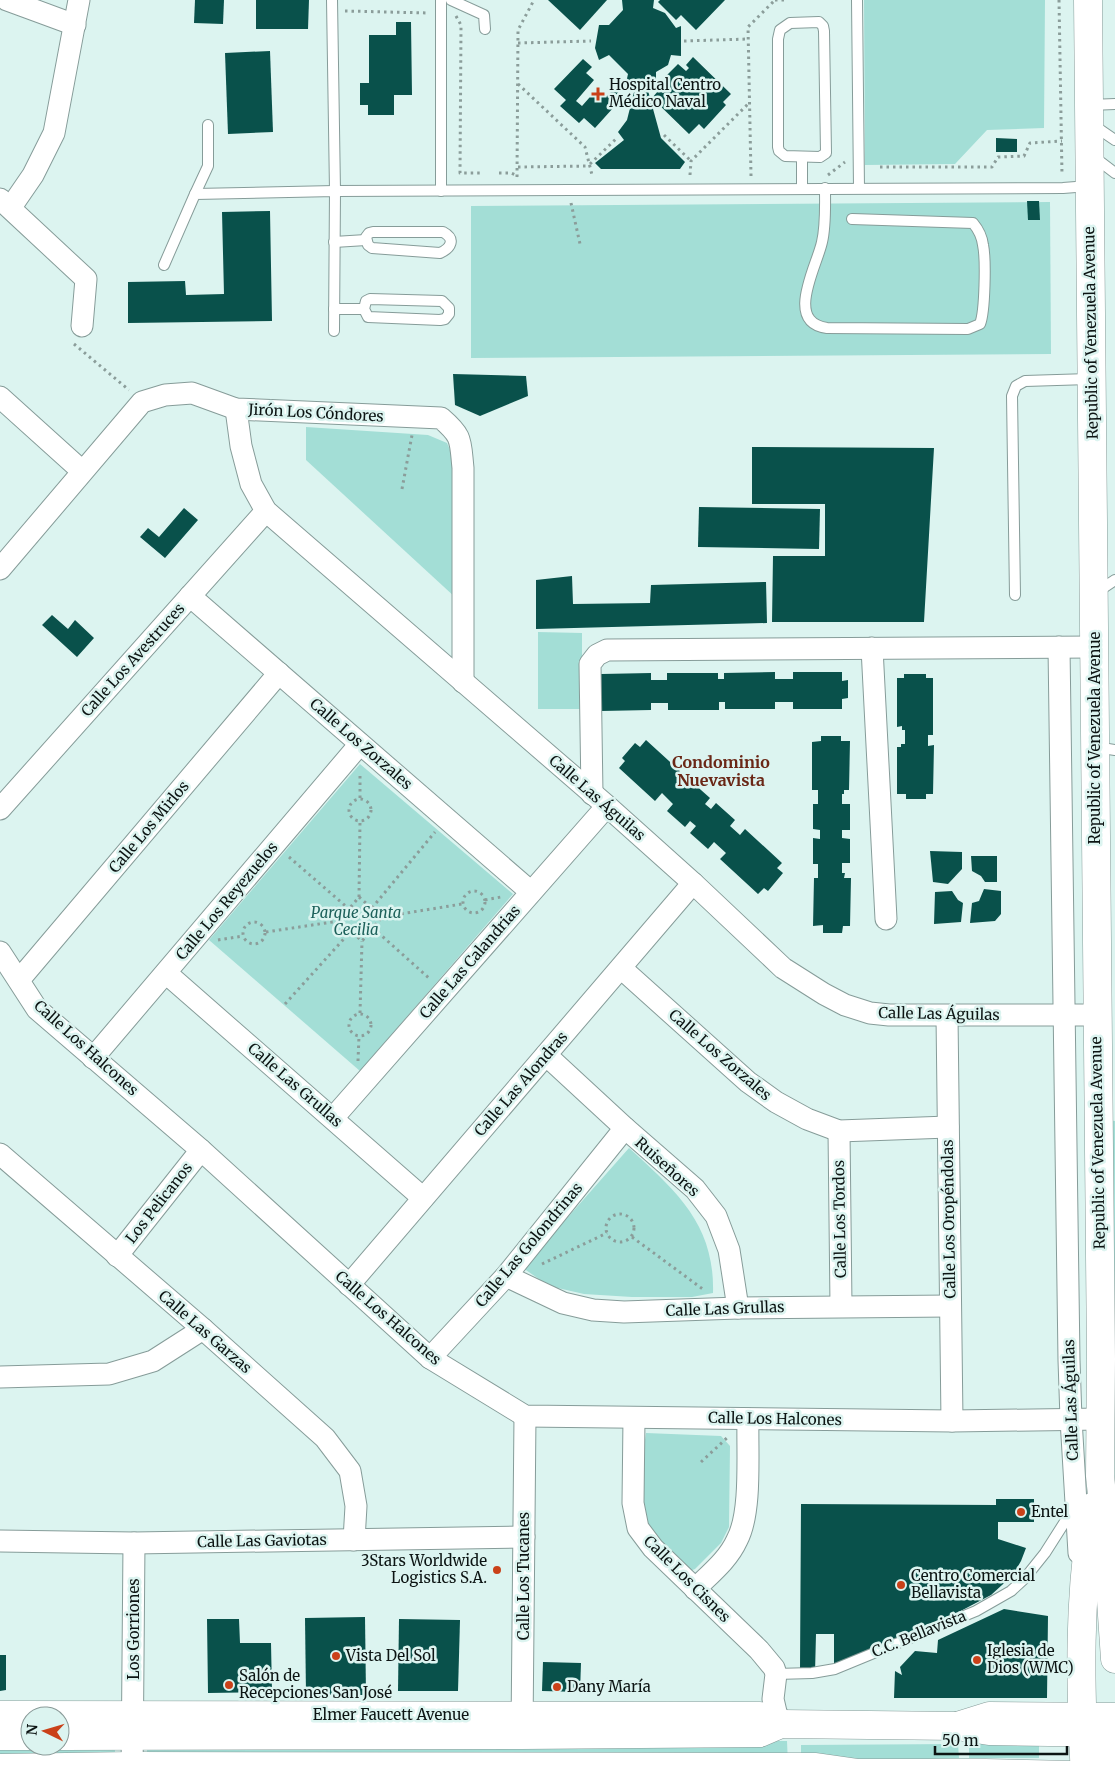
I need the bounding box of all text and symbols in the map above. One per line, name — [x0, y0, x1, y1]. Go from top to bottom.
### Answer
place label: Hospital Centro Médico Naval — [609, 75, 721, 111]
marker: Hospital Centro Médico Naval — [591, 87, 605, 101]
street label: Republic of Venezuela Avenue — [1079, 226, 1102, 440]
street label: Jirón Los Cóndores — [247, 399, 384, 426]
street label: Calle Los Avestruces — [77, 599, 189, 720]
street label: Republic of Venezuela Avenue — [1085, 631, 1104, 844]
street label: Calle Los Zorzales — [306, 694, 416, 793]
street label: Calle Las Águilas — [545, 750, 650, 845]
district label: Condominio Nuevavista — [672, 752, 770, 790]
street label: Calle Los Mirlos — [104, 777, 193, 877]
street label: Calle Los Reyezuelos — [172, 838, 282, 964]
street label: Calle Las Calandrias — [415, 901, 524, 1022]
park label: Parque Santa Cecilia — [311, 903, 401, 939]
street label: Calle Los Halcones — [30, 996, 142, 1100]
street label: Calle Las Águilas — [878, 1002, 1000, 1024]
street label: Calle Los Zorzales — [665, 1005, 775, 1104]
street label: Calle Las Alondras — [470, 1027, 571, 1140]
street label: Republic of Venezuela Avenue — [1086, 1036, 1109, 1250]
street label: Calle Las Grullas — [244, 1038, 346, 1131]
street label: Ruiseñores — [631, 1133, 703, 1200]
street label: Calle Los Oropéndolas — [938, 1139, 959, 1299]
street label: Los Pelicanos — [121, 1158, 196, 1247]
street label: Calle Los Tordos — [829, 1160, 850, 1278]
street label: Calle Las Golondrinas — [471, 1179, 586, 1311]
street label: Calle Los Halcones — [332, 1267, 445, 1369]
street label: Calle Las Garzas — [155, 1286, 256, 1377]
street label: Calle Las Grullas — [665, 1297, 785, 1320]
street label: Calle Las Águilas — [1058, 1339, 1082, 1461]
street label: Calle Los Halcones — [708, 1408, 842, 1429]
place label: Entel — [1031, 1502, 1069, 1521]
marker: Entel — [1015, 1506, 1027, 1518]
street label: Calle Los Tucanes — [514, 1512, 533, 1640]
street label: Calle Las Gaviotas — [197, 1530, 327, 1551]
street label: Calle Los Cisnes — [640, 1531, 735, 1626]
place label: 3Stars Worldwide Logistics S.A. — [361, 1551, 487, 1587]
marker: 3Stars Worldwide Logistics S.A. — [491, 1564, 503, 1576]
place label: Centro Comercial Bellavista — [911, 1566, 1036, 1602]
street label: Los Gorriones — [124, 1578, 143, 1680]
marker: Centro Comercial Bellavista — [895, 1579, 907, 1591]
street label: C.C. Bellavista — [869, 1606, 969, 1661]
place label: Iglesia de Dios (WMC) — [987, 1641, 1074, 1677]
place label: Vista Del Sol — [345, 1646, 436, 1665]
marker: Vista Del Sol — [330, 1650, 342, 1662]
marker: Iglesia de Dios (WMC) — [971, 1654, 983, 1666]
place label: Salón de Recepciones San José — [239, 1666, 392, 1702]
place label: Dany María — [567, 1677, 651, 1696]
marker: Salón de Recepciones San José — [223, 1679, 235, 1691]
marker: Dany María — [551, 1681, 563, 1693]
street label: Elmer Faucett Avenue — [313, 1705, 469, 1724]
north arrow — [20, 1706, 70, 1756]
text: N — [23, 1724, 41, 1736]
scale bar — [935, 1724, 1068, 1756]
text: 50 m — [942, 1731, 979, 1750]

